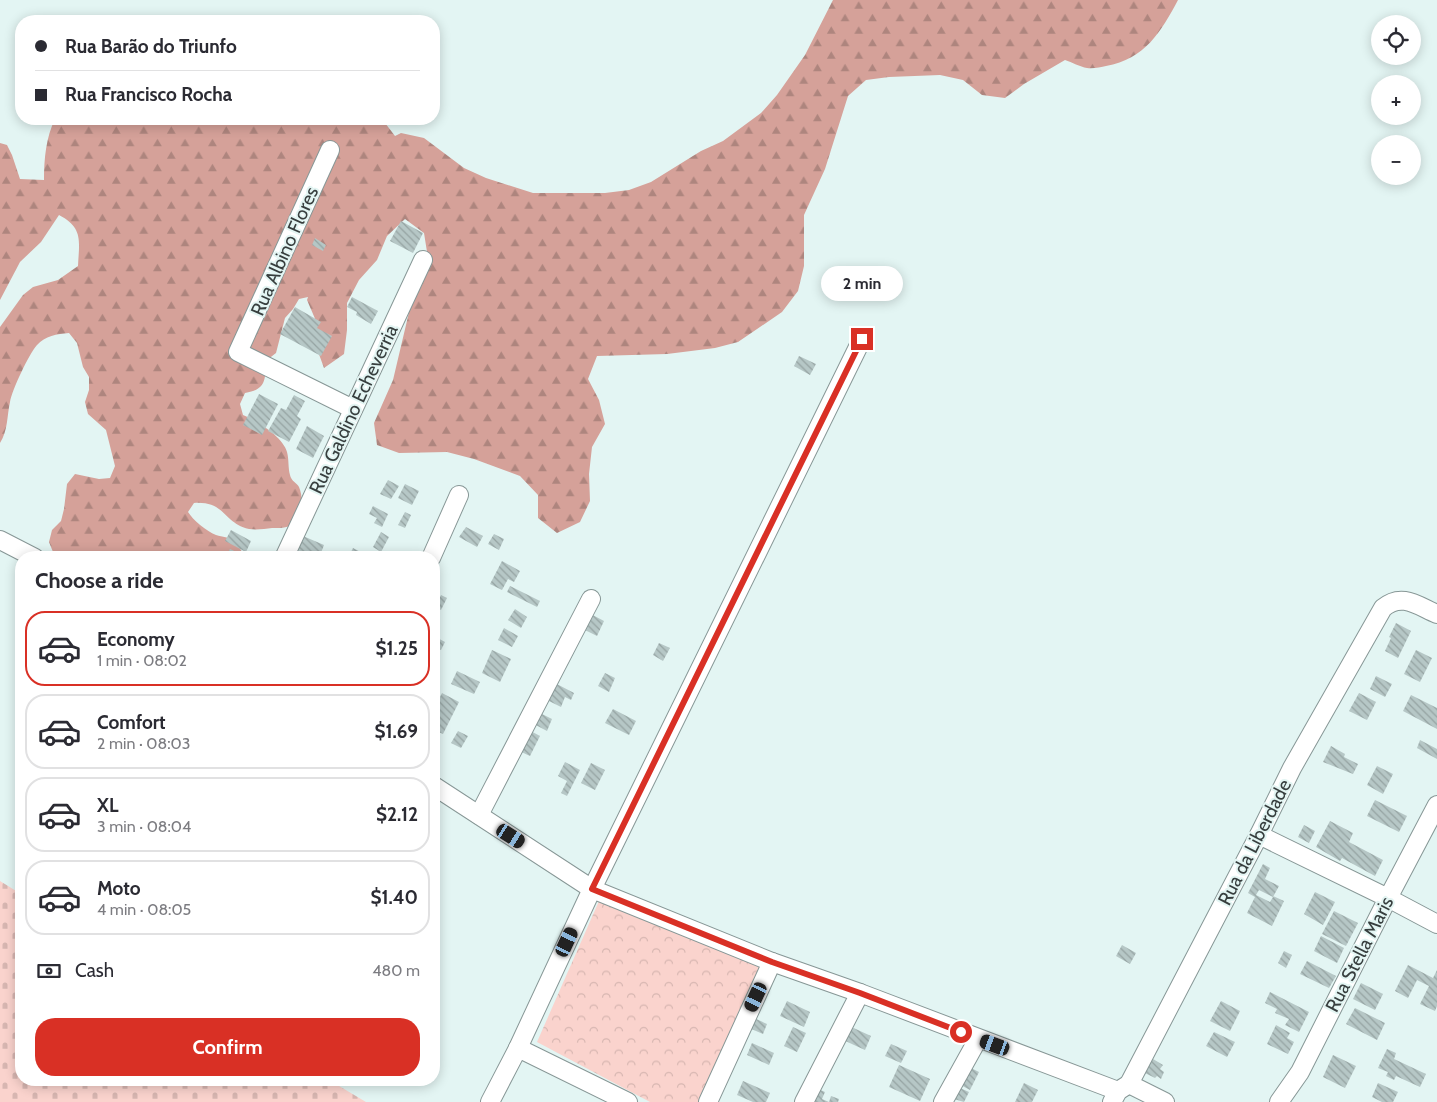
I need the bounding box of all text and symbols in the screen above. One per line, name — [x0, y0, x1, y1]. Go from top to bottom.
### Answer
map controls — [1371, 15, 1421, 185]
button: locate — [1371, 15, 1421, 65]
text: Rua Barão do Triunfo — [65, 35, 237, 58]
button: + — [1371, 75, 1421, 125]
text: Rua Francisco Rocha — [65, 83, 232, 106]
button: − — [1371, 135, 1421, 185]
street label: Rua Albino Flores — [246, 183, 323, 319]
callout: 2 min — [821, 266, 903, 302]
text: 2 min — [843, 274, 881, 293]
street label: Rua Galdino Echeverria — [304, 321, 403, 497]
route end — [851, 328, 873, 350]
text: Choose a ride — [35, 567, 164, 594]
icon: car — [37, 626, 82, 671]
text: Economy — [97, 628, 175, 651]
text: $1.25 — [375, 637, 418, 660]
text: 1 min · 08:02 — [97, 651, 187, 670]
icon: car — [37, 709, 82, 754]
text: Comfort — [97, 711, 166, 734]
text: $1.69 — [374, 720, 418, 743]
text: 2 min · 08:03 — [97, 734, 190, 753]
street label: Rua da Liberdade — [1213, 775, 1296, 909]
icon: car — [37, 792, 82, 837]
text: XL — [97, 794, 118, 817]
text: $2.12 — [376, 803, 418, 826]
text: 3 min · 08:04 — [97, 817, 191, 836]
car — [494, 822, 527, 850]
icon: car — [37, 875, 82, 920]
text: Moto — [97, 877, 141, 900]
text: $1.40 — [371, 886, 418, 909]
street label: Rua Stella Maris — [1321, 893, 1398, 1016]
text: 4 min · 08:05 — [97, 900, 191, 919]
car — [553, 925, 580, 959]
icon: cash — [35, 957, 63, 985]
text: Cash — [75, 959, 114, 982]
text: 480 m — [372, 961, 420, 980]
car — [742, 980, 769, 1014]
button: Confirm — [35, 1018, 420, 1076]
route start — [950, 1021, 972, 1043]
car — [978, 1033, 1011, 1057]

